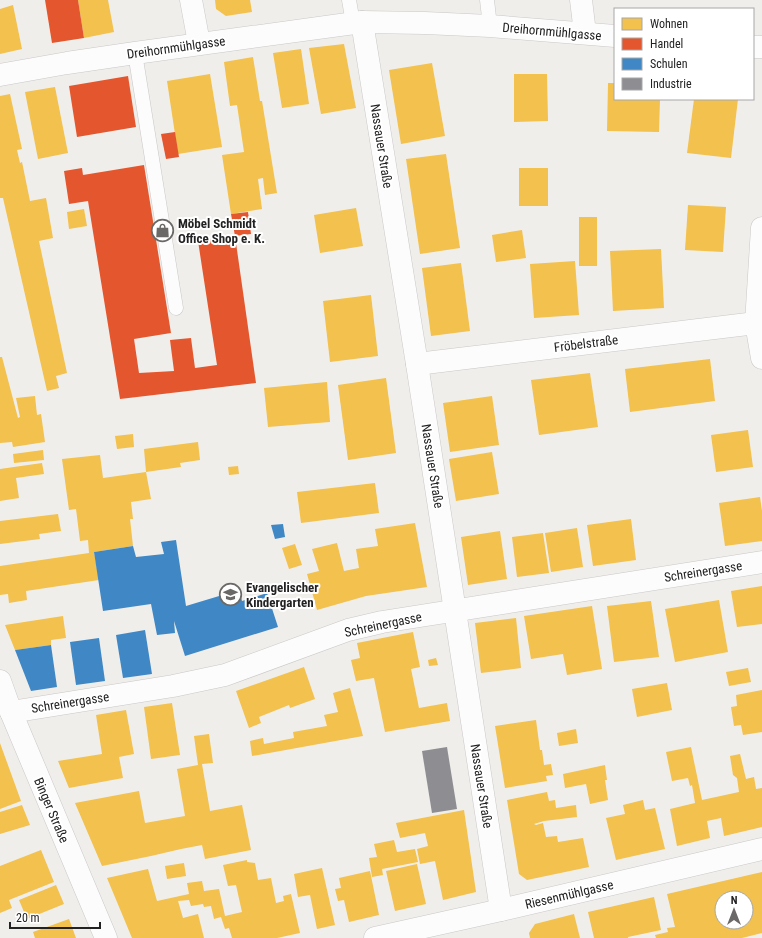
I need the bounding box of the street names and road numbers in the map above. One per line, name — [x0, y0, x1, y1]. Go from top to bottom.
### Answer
street label: Dreihornmühlgasse — [502, 20, 602, 43]
street label: Dreihornmühlgasse — [126, 33, 226, 62]
street label: Nassauer Straße — [367, 103, 396, 189]
street label: Fröbelstraße — [553, 332, 619, 355]
street label: Nassauer Straße — [418, 423, 447, 509]
street label: Schreinergasse — [663, 558, 743, 585]
street label: Schreinergasse — [343, 609, 423, 640]
street label: Schreinergasse — [30, 689, 110, 716]
street label: Nassauer Straße — [467, 743, 496, 829]
street label: Binger Straße — [31, 775, 72, 845]
street label: Riesenmühlgasse — [523, 877, 615, 912]

